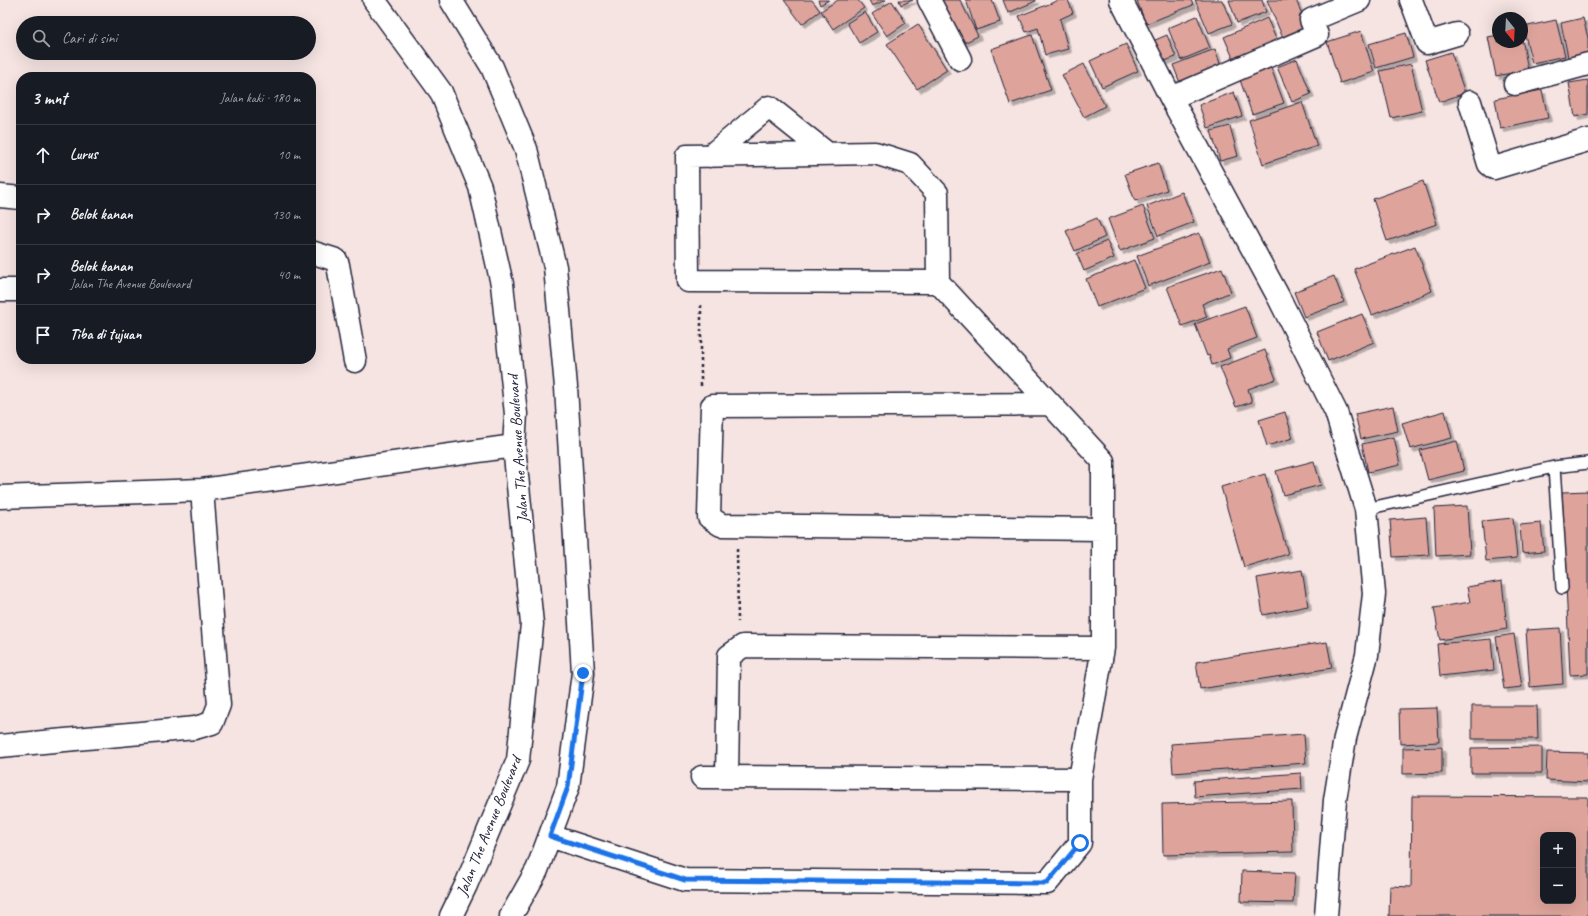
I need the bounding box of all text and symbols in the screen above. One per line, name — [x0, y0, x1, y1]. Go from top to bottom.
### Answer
north arrow — [1492, 12, 1528, 48]
search box — [16, 16, 316, 60]
icon: search — [30, 27, 52, 49]
text: Cari di sini — [62, 29, 117, 48]
text: 3 mnt — [32, 88, 67, 109]
text: Jalan kaki · 180 m — [220, 90, 300, 106]
icon: ahead — [32, 144, 54, 166]
text: Lurus — [70, 145, 98, 164]
text: 10 m — [278, 147, 300, 163]
icon: right — [32, 204, 54, 226]
text: Belok kanan — [70, 205, 133, 224]
text: 130 m — [272, 207, 300, 223]
text: Belok kanan — [70, 257, 133, 276]
icon: right — [32, 264, 54, 286]
text: 40 m — [278, 267, 300, 283]
text: Jalan The Avenue Boulevard — [70, 276, 191, 292]
icon: arrive — [32, 324, 54, 346]
text: Tiba di tujuan — [70, 325, 141, 344]
street label: Jalan The Avenue Boulevard — [503, 372, 533, 525]
route end — [574, 664, 592, 682]
street label: Jalan The Avenue Boulevard — [451, 751, 527, 900]
map controls — [1540, 832, 1576, 904]
button: + — [1540, 832, 1576, 868]
route start — [1071, 834, 1089, 852]
button: − — [1540, 868, 1576, 904]

